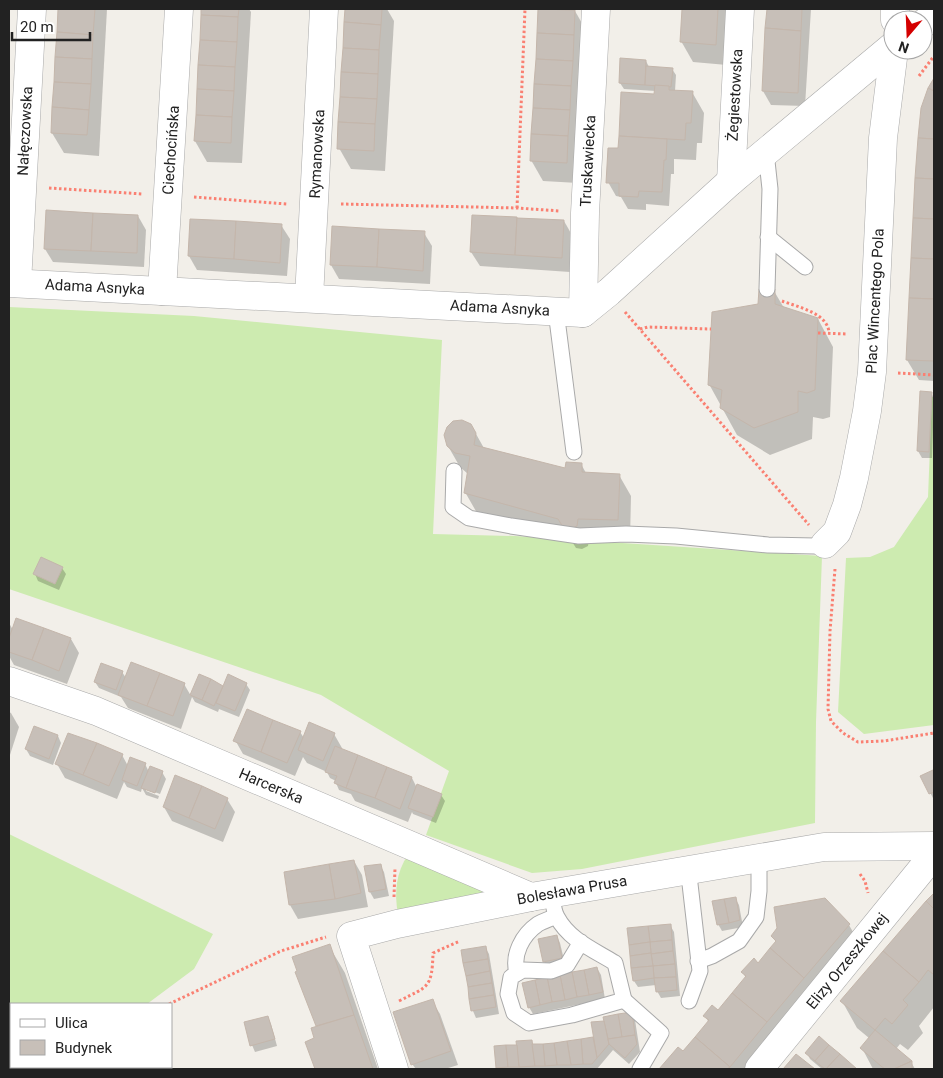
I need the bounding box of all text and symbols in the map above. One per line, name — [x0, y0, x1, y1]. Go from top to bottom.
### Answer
scale bar — [12, 10, 90, 42]
north arrow — [883, 10, 933, 60]
text: 20 m — [20, 18, 54, 36]
text: N — [896, 38, 911, 56]
street label: Żegiestowska — [724, 48, 746, 142]
street label: Nałęczowska — [14, 86, 36, 176]
street label: Ciechocińska — [159, 105, 183, 195]
street label: Rymanowska — [306, 109, 328, 199]
street label: Truskawiecka — [577, 115, 599, 207]
street label: Plac Wincentego Pola — [862, 228, 888, 374]
street label: Adama Asnyka — [45, 275, 145, 299]
street label: Adama Asnyka — [450, 296, 550, 320]
street label: Harcerska — [236, 764, 306, 808]
street label: Bolesława Prusa — [516, 871, 628, 909]
street label: Elizy Orzeszkowej — [803, 909, 891, 1013]
legend — [10, 1003, 172, 1068]
text: Ulica — [55, 1014, 88, 1032]
text: Budynek — [55, 1039, 112, 1057]

